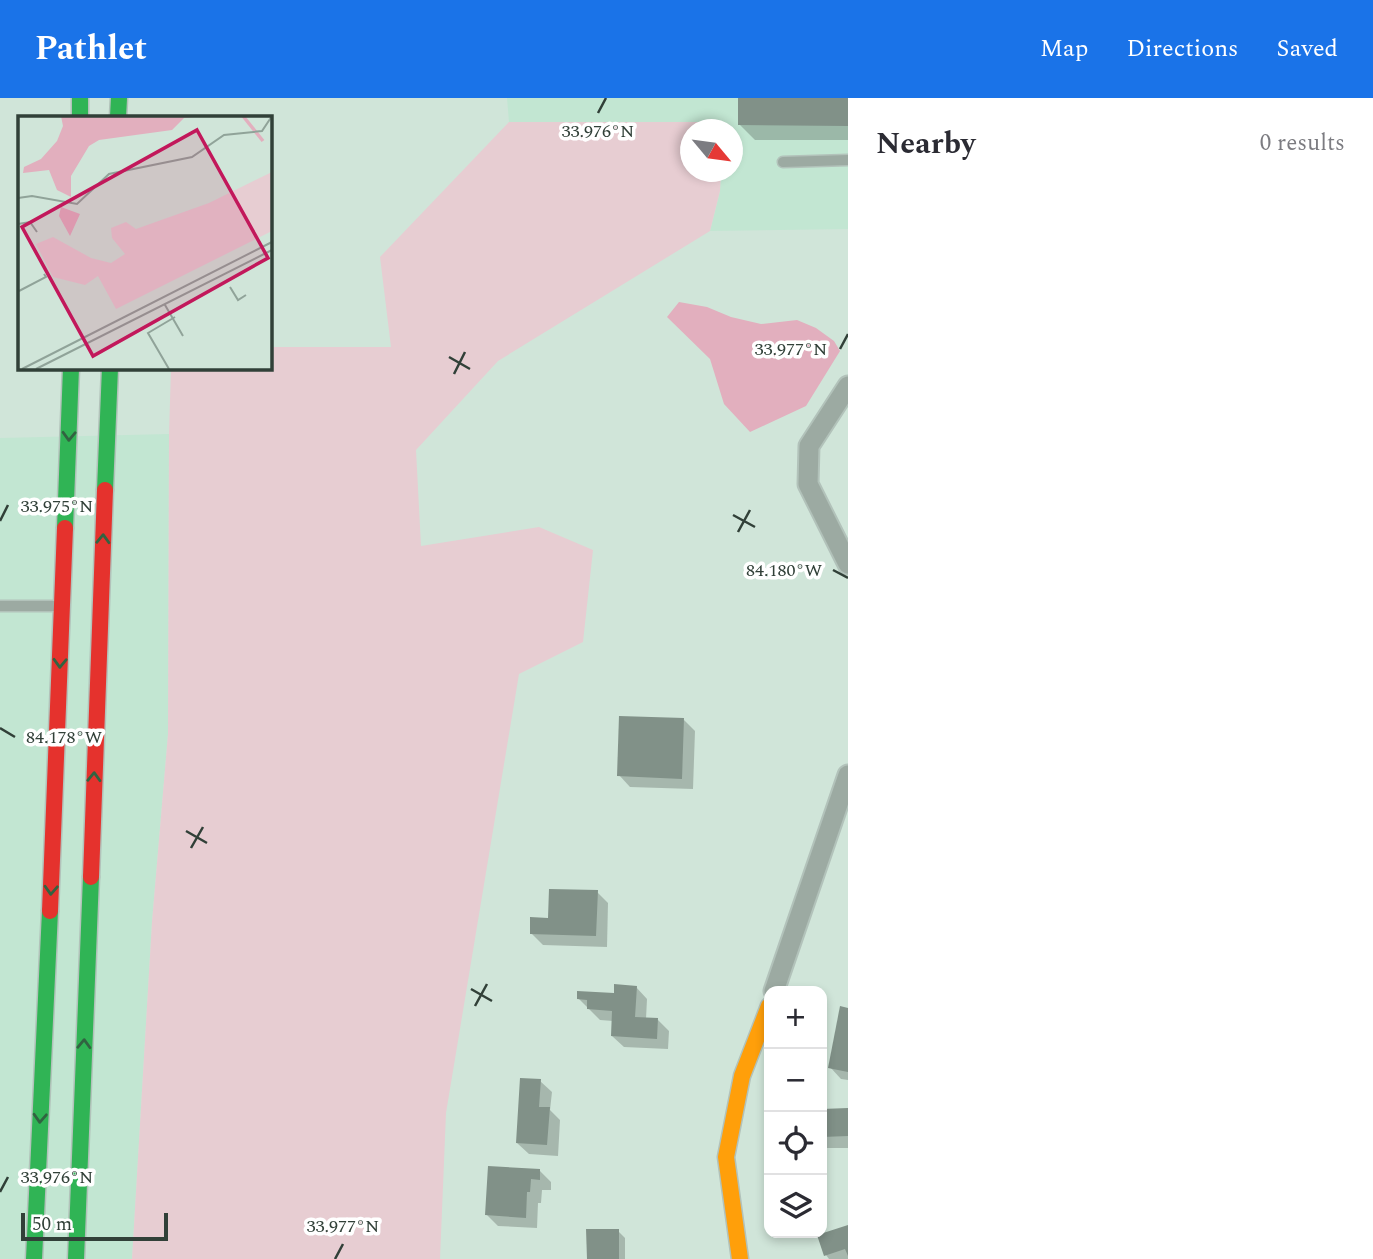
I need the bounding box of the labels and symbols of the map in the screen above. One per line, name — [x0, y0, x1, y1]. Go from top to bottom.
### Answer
inset map — [18, 116, 271, 369]
text: 33.976°N — [562, 118, 634, 145]
north arrow — [680, 119, 743, 182]
text: 33.977°N — [755, 336, 827, 363]
one-way arrow — [61, 430, 76, 441]
text: 33.975°N — [21, 493, 93, 520]
one-way arrow — [95, 534, 111, 544]
text: 84.180°W — [746, 557, 822, 584]
one-way arrow — [53, 658, 68, 669]
text: 84.178°W — [26, 724, 102, 751]
one-way arrow — [86, 771, 101, 782]
one-way arrow — [44, 885, 59, 896]
one-way arrow — [76, 1038, 91, 1049]
one-way arrow — [33, 1112, 48, 1123]
text: 33.976°N — [21, 1164, 93, 1191]
scale bar — [21, 1210, 168, 1242]
text: 33.977°N — [307, 1213, 379, 1240]

